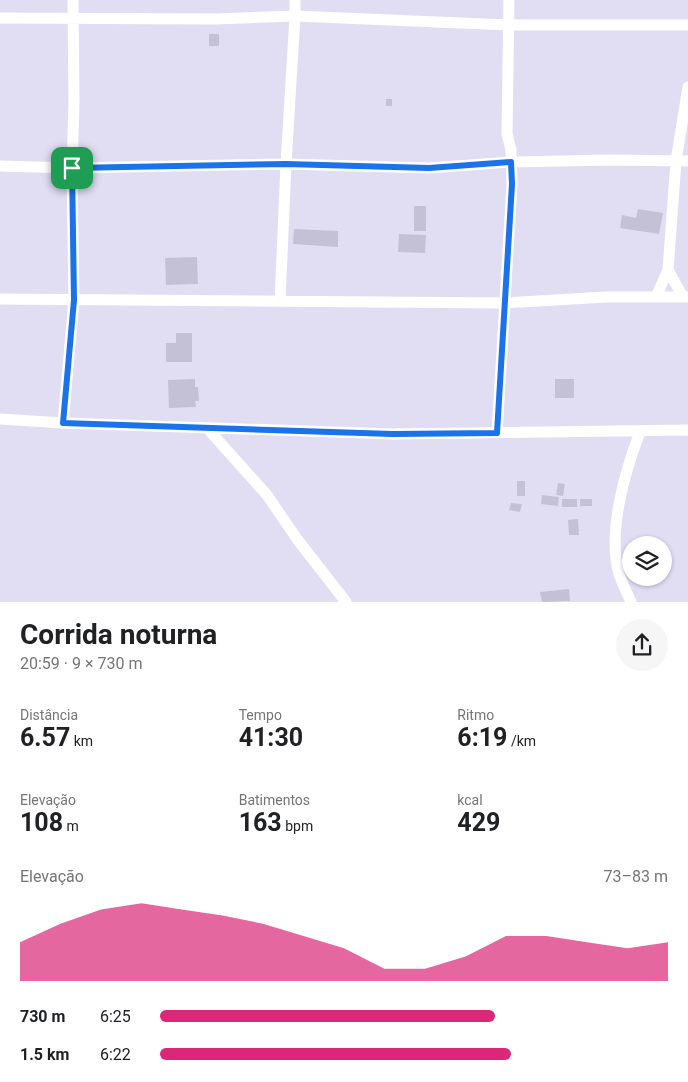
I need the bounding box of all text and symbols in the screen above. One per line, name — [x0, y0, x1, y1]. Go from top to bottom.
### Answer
pin — [51, 147, 93, 189]
icon: arrive — [58, 154, 86, 182]
map controls — [622, 536, 672, 586]
button: layers — [622, 536, 672, 586]
text: Corrida noturna — [20, 618, 217, 651]
button: share — [616, 619, 668, 671]
text: 20:59 · 9 × 730 m — [20, 654, 142, 673]
text: Distância — [20, 707, 78, 723]
text: Tempo — [239, 707, 282, 723]
text: Ritmo — [457, 707, 494, 723]
text: 6.57 — [20, 723, 70, 752]
text: 41:30 — [239, 723, 303, 752]
text: 6:19 — [457, 723, 507, 752]
text: km — [70, 733, 93, 749]
text: /km — [507, 733, 536, 749]
text: Elevação — [20, 792, 76, 808]
text: Batimentos — [239, 792, 310, 808]
text: kcal — [457, 792, 483, 808]
text: 108 — [20, 808, 63, 837]
text: 163 — [239, 808, 282, 837]
text: 429 — [457, 808, 500, 837]
text: m — [63, 818, 79, 834]
text: bpm — [282, 818, 313, 834]
text: Elevação — [20, 867, 84, 886]
text: 73–83 m — [604, 867, 668, 886]
text: 730 m — [20, 1007, 65, 1026]
text: 6:25 — [100, 1007, 131, 1026]
text: 1.5 km — [20, 1045, 69, 1064]
text: 6:22 — [100, 1045, 131, 1064]

